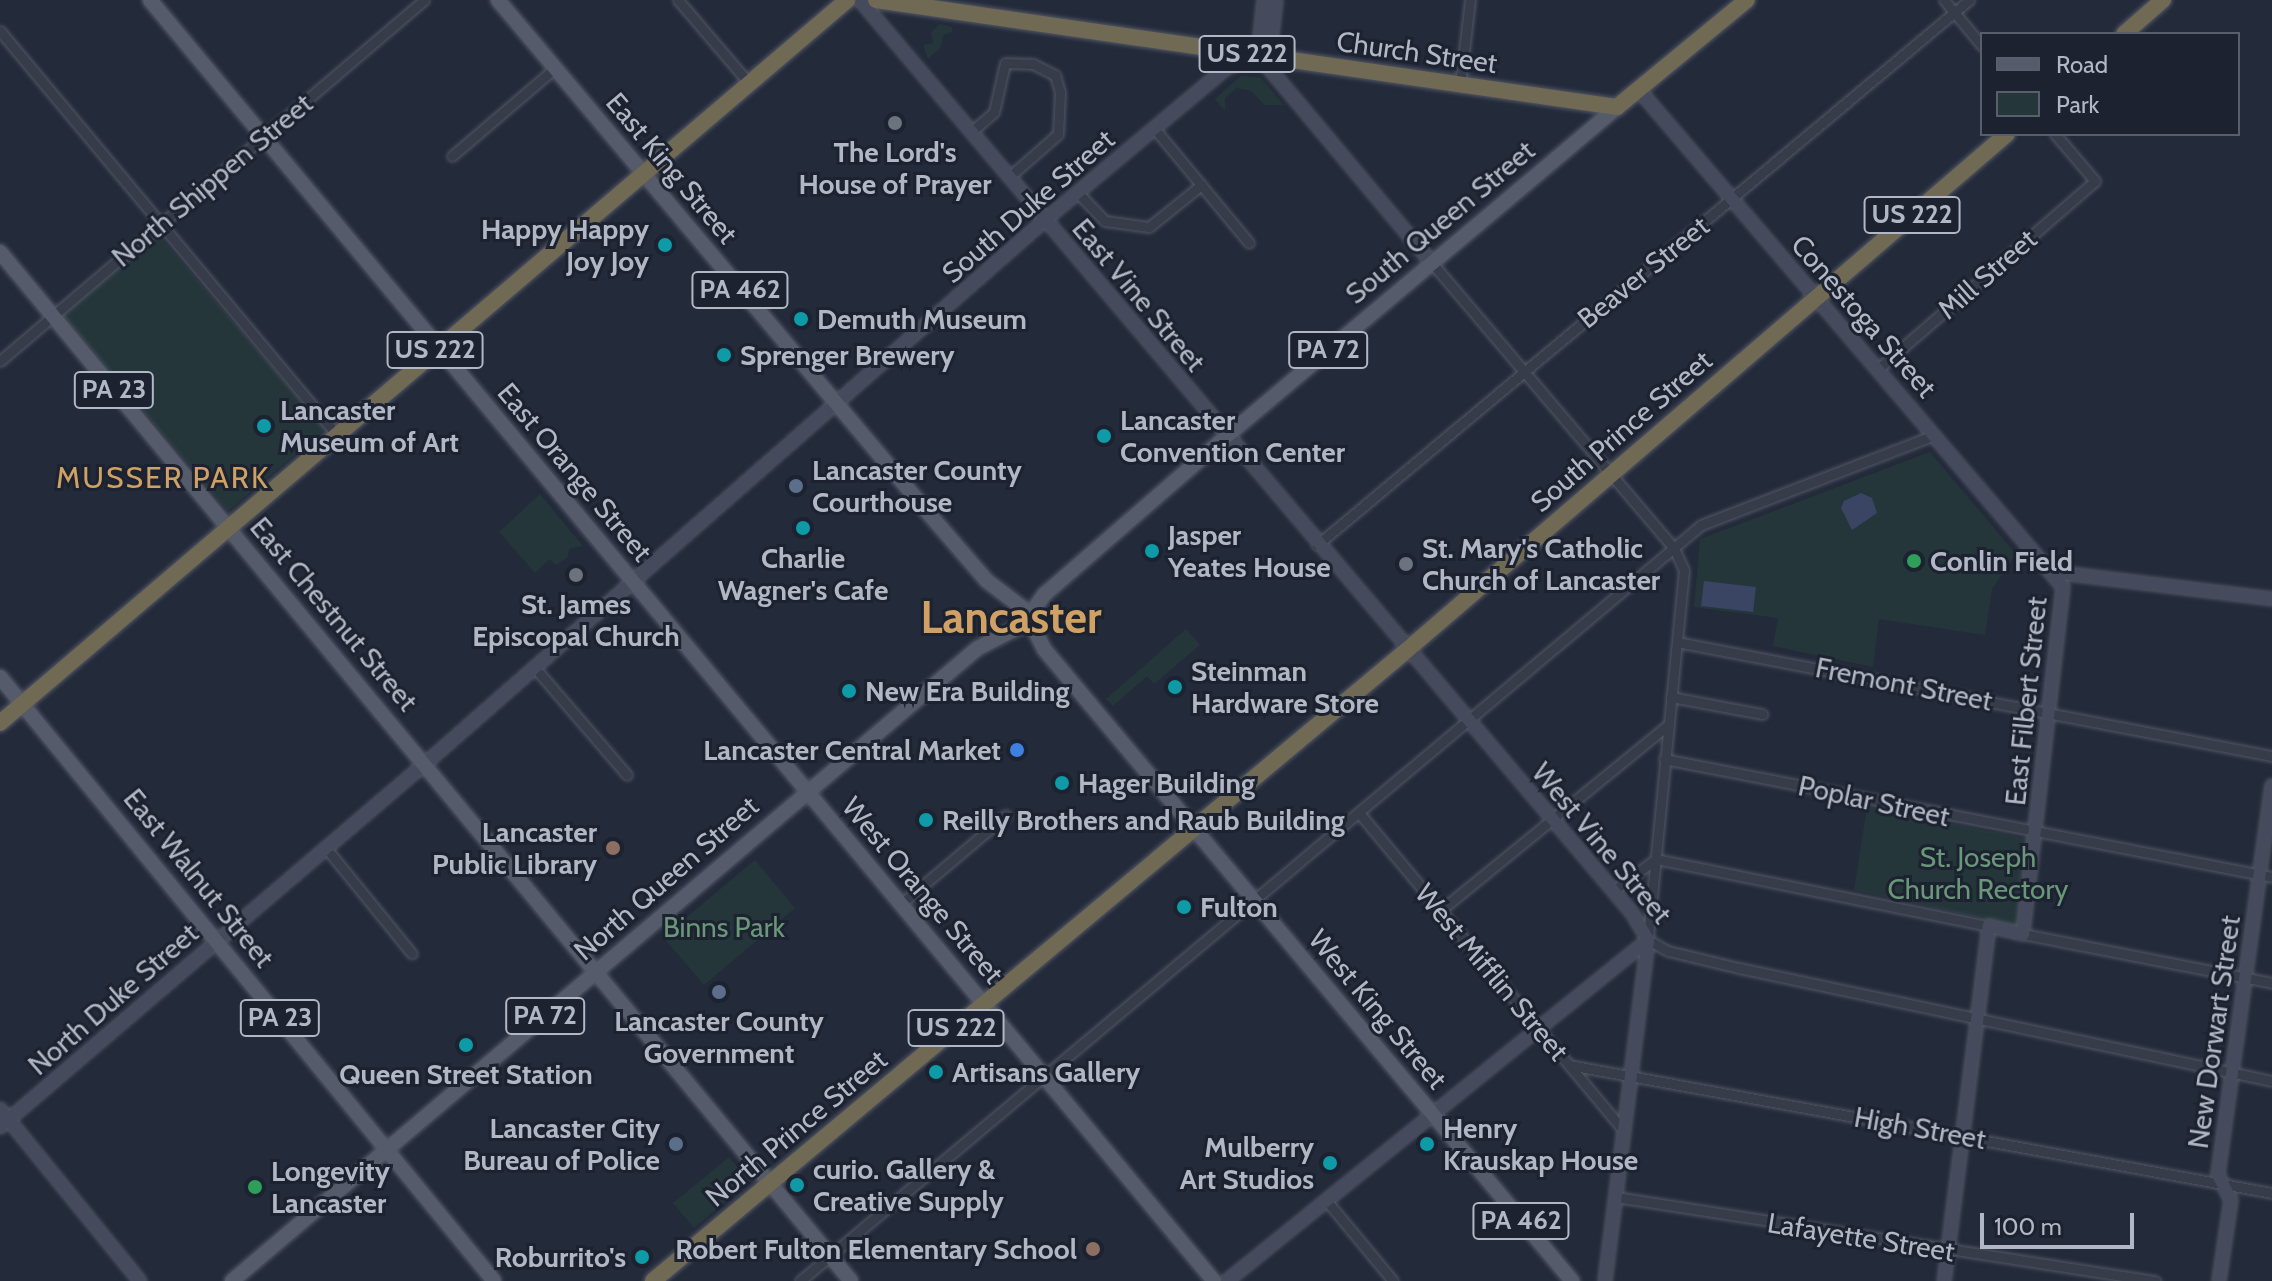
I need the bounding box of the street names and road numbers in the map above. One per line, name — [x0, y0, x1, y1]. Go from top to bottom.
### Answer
street label: Church Street — [1335, 24, 1499, 80]
road number: US 222 — [1197, 32, 1297, 76]
street label: North Shippen Street — [105, 86, 319, 274]
street label: East King Street — [599, 86, 745, 250]
street label: South Duke Street — [935, 122, 1121, 290]
street label: South Queen Street — [1339, 133, 1541, 311]
road number: US 222 — [1862, 193, 1962, 237]
street label: Beaver Street — [1571, 209, 1715, 335]
street label: East Vine Street — [1065, 212, 1213, 378]
street label: Mill Street — [1931, 222, 2043, 326]
street label: Conestoga Street — [1784, 228, 1944, 404]
road number: PA 462 — [690, 268, 790, 312]
road number: US 222 — [385, 328, 485, 372]
road number: PA 72 — [1288, 328, 1368, 372]
street label: South Prince Street — [1524, 343, 1718, 519]
road number: PA 23 — [72, 368, 156, 412]
street label: East Orange Street — [491, 376, 659, 568]
street label: East Chestnut Street — [243, 510, 425, 718]
street label: East Filbert Street — [1998, 595, 2054, 807]
street label: Fremont Street — [1813, 650, 1995, 718]
street label: West Vine Street — [1525, 756, 1679, 930]
street label: Poplar Street — [1795, 769, 1953, 833]
street label: East Walnut Street — [117, 782, 281, 974]
street label: North Queen Street — [567, 789, 765, 967]
street label: West Orange Street — [835, 790, 1011, 990]
street label: West Mifflin Street — [1408, 877, 1576, 1067]
street label: New Dorwart Street — [2181, 913, 2247, 1151]
street label: North Duke Street — [21, 916, 205, 1082]
street label: West King Street — [1302, 923, 1454, 1095]
road number: PA 72 — [505, 994, 585, 1038]
road number: PA 23 — [238, 996, 322, 1040]
road number: US 222 — [906, 1006, 1006, 1050]
street label: North Prince Street — [699, 1043, 893, 1213]
street label: High Street — [1852, 1100, 1988, 1156]
road number: PA 462 — [1471, 1199, 1571, 1243]
street label: Lafayette Street — [1765, 1206, 1957, 1268]

